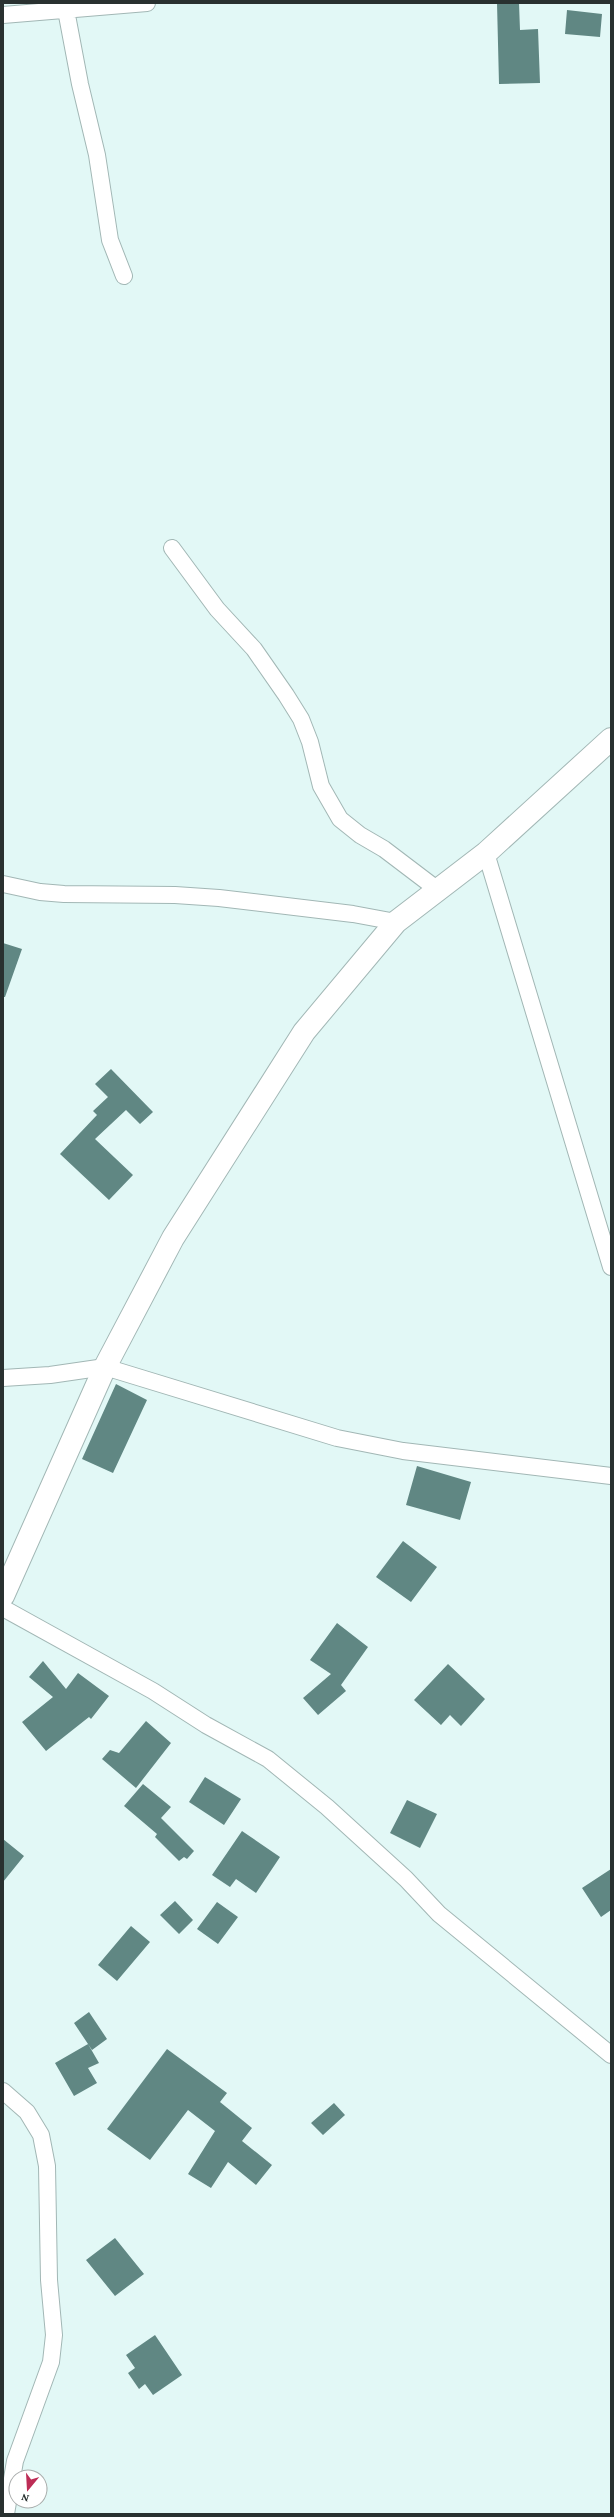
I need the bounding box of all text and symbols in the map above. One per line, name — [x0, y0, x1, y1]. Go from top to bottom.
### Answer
north arrow — [8, 2469, 48, 2509]
text: N — [19, 2491, 30, 2505]

